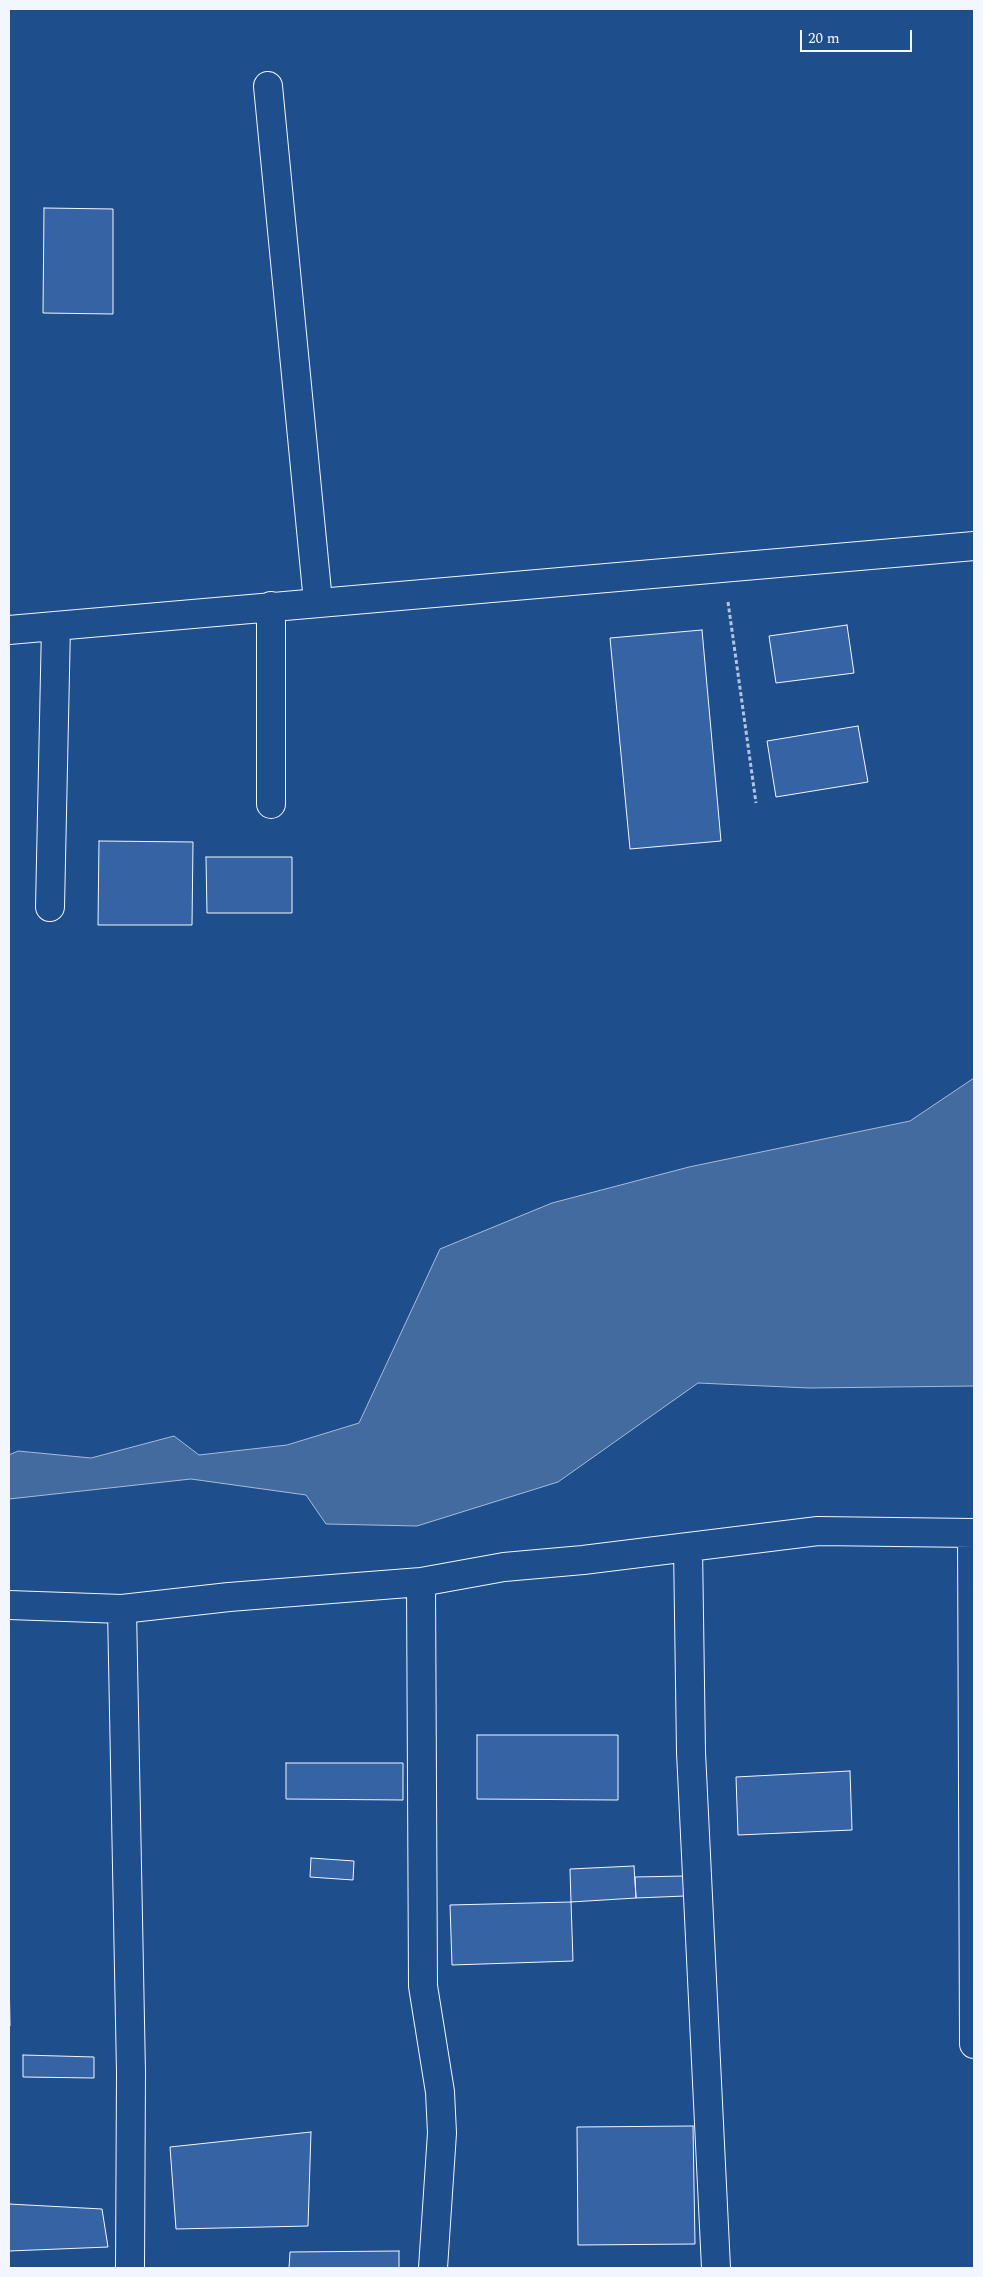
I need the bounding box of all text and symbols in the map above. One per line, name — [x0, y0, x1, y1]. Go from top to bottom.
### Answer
scale bar — [803, 20, 916, 52]
text: 20 m — [808, 27, 840, 50]

